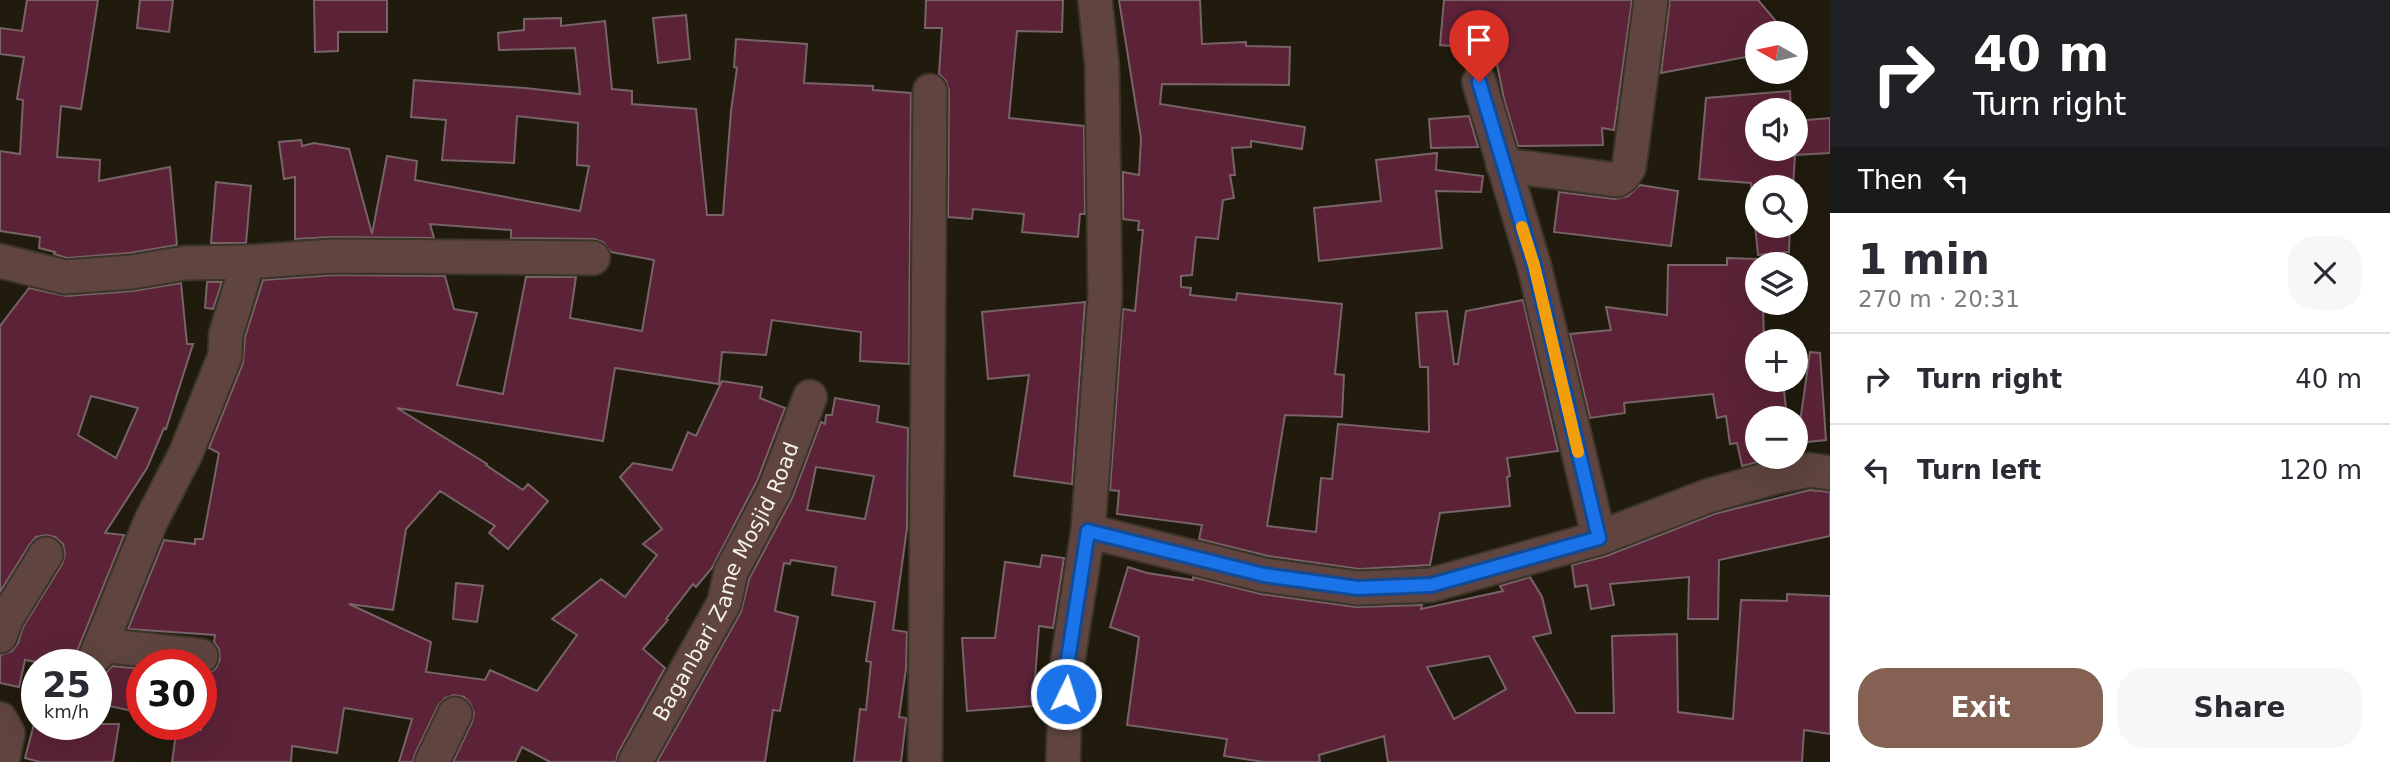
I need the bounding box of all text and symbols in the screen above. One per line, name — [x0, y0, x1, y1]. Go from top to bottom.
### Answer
pin — [1449, 10, 1509, 82]
icon: arrive — [1460, 21, 1498, 59]
north arrow — [1745, 21, 1808, 84]
map controls — [1745, 21, 1808, 469]
text: 40 m — [1973, 26, 2109, 83]
icon: right — [1858, 28, 1949, 119]
text: Turn right — [1973, 85, 2126, 123]
button: sound — [1745, 98, 1808, 161]
icon: left — [1937, 161, 1975, 199]
text: Then — [1858, 165, 1923, 195]
button: search — [1745, 175, 1808, 238]
text: 1 min — [1858, 235, 1990, 284]
button: close — [2288, 236, 2362, 310]
button: layers — [1745, 252, 1808, 315]
text: 270 m · 20:31 — [1858, 286, 2020, 312]
button: + — [1745, 329, 1808, 392]
icon: right — [1858, 360, 1896, 398]
text: Turn right — [1917, 364, 2062, 394]
text: 40 m — [2295, 364, 2362, 394]
button: − — [1745, 406, 1808, 469]
street label: Baganbari Zame Mosjid Road — [648, 439, 804, 725]
icon: left — [1858, 451, 1896, 489]
text: Turn left — [1917, 455, 2041, 485]
text: 120 m — [2279, 455, 2362, 485]
speed limit sign: 30 — [126, 649, 217, 740]
position arrow — [1029, 657, 1103, 731]
text: 25 — [42, 665, 91, 705]
button: Exit — [1858, 668, 2103, 748]
button: Share — [2117, 668, 2362, 748]
text: km/h — [44, 701, 89, 722]

